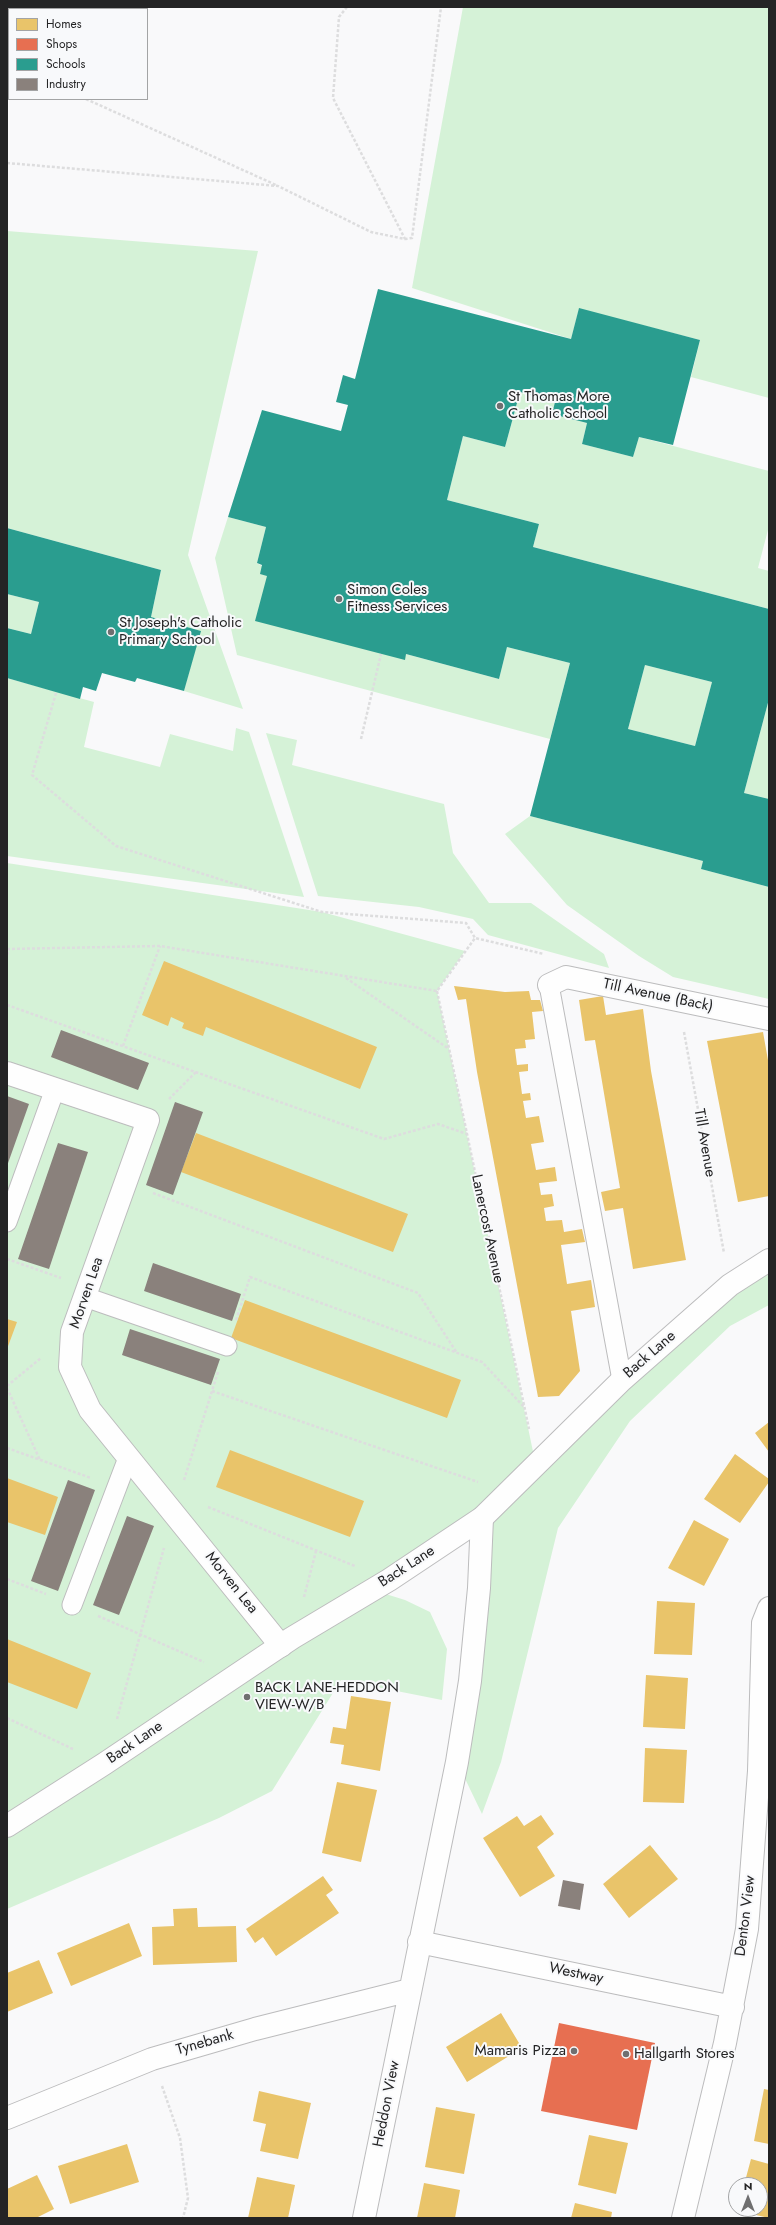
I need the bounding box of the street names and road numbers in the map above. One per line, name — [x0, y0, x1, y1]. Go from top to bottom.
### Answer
street label: Till Avenue (Back) — [601, 976, 715, 1016]
street label: Till Avenue — [689, 1107, 719, 1179]
street label: Lanercost Avenue — [467, 1173, 507, 1285]
street label: Morven Lea — [66, 1255, 108, 1331]
street label: Back Lane — [620, 1327, 680, 1383]
street label: Back Lane — [376, 1542, 438, 1592]
street label: Morven Lea — [201, 1549, 261, 1617]
street label: Back Lane — [104, 1718, 166, 1768]
street label: Denton View — [732, 1874, 760, 1958]
street label: Westway — [547, 1959, 605, 1989]
street label: Tynebank — [174, 2026, 236, 2060]
street label: Heddon View — [370, 2059, 404, 2149]

